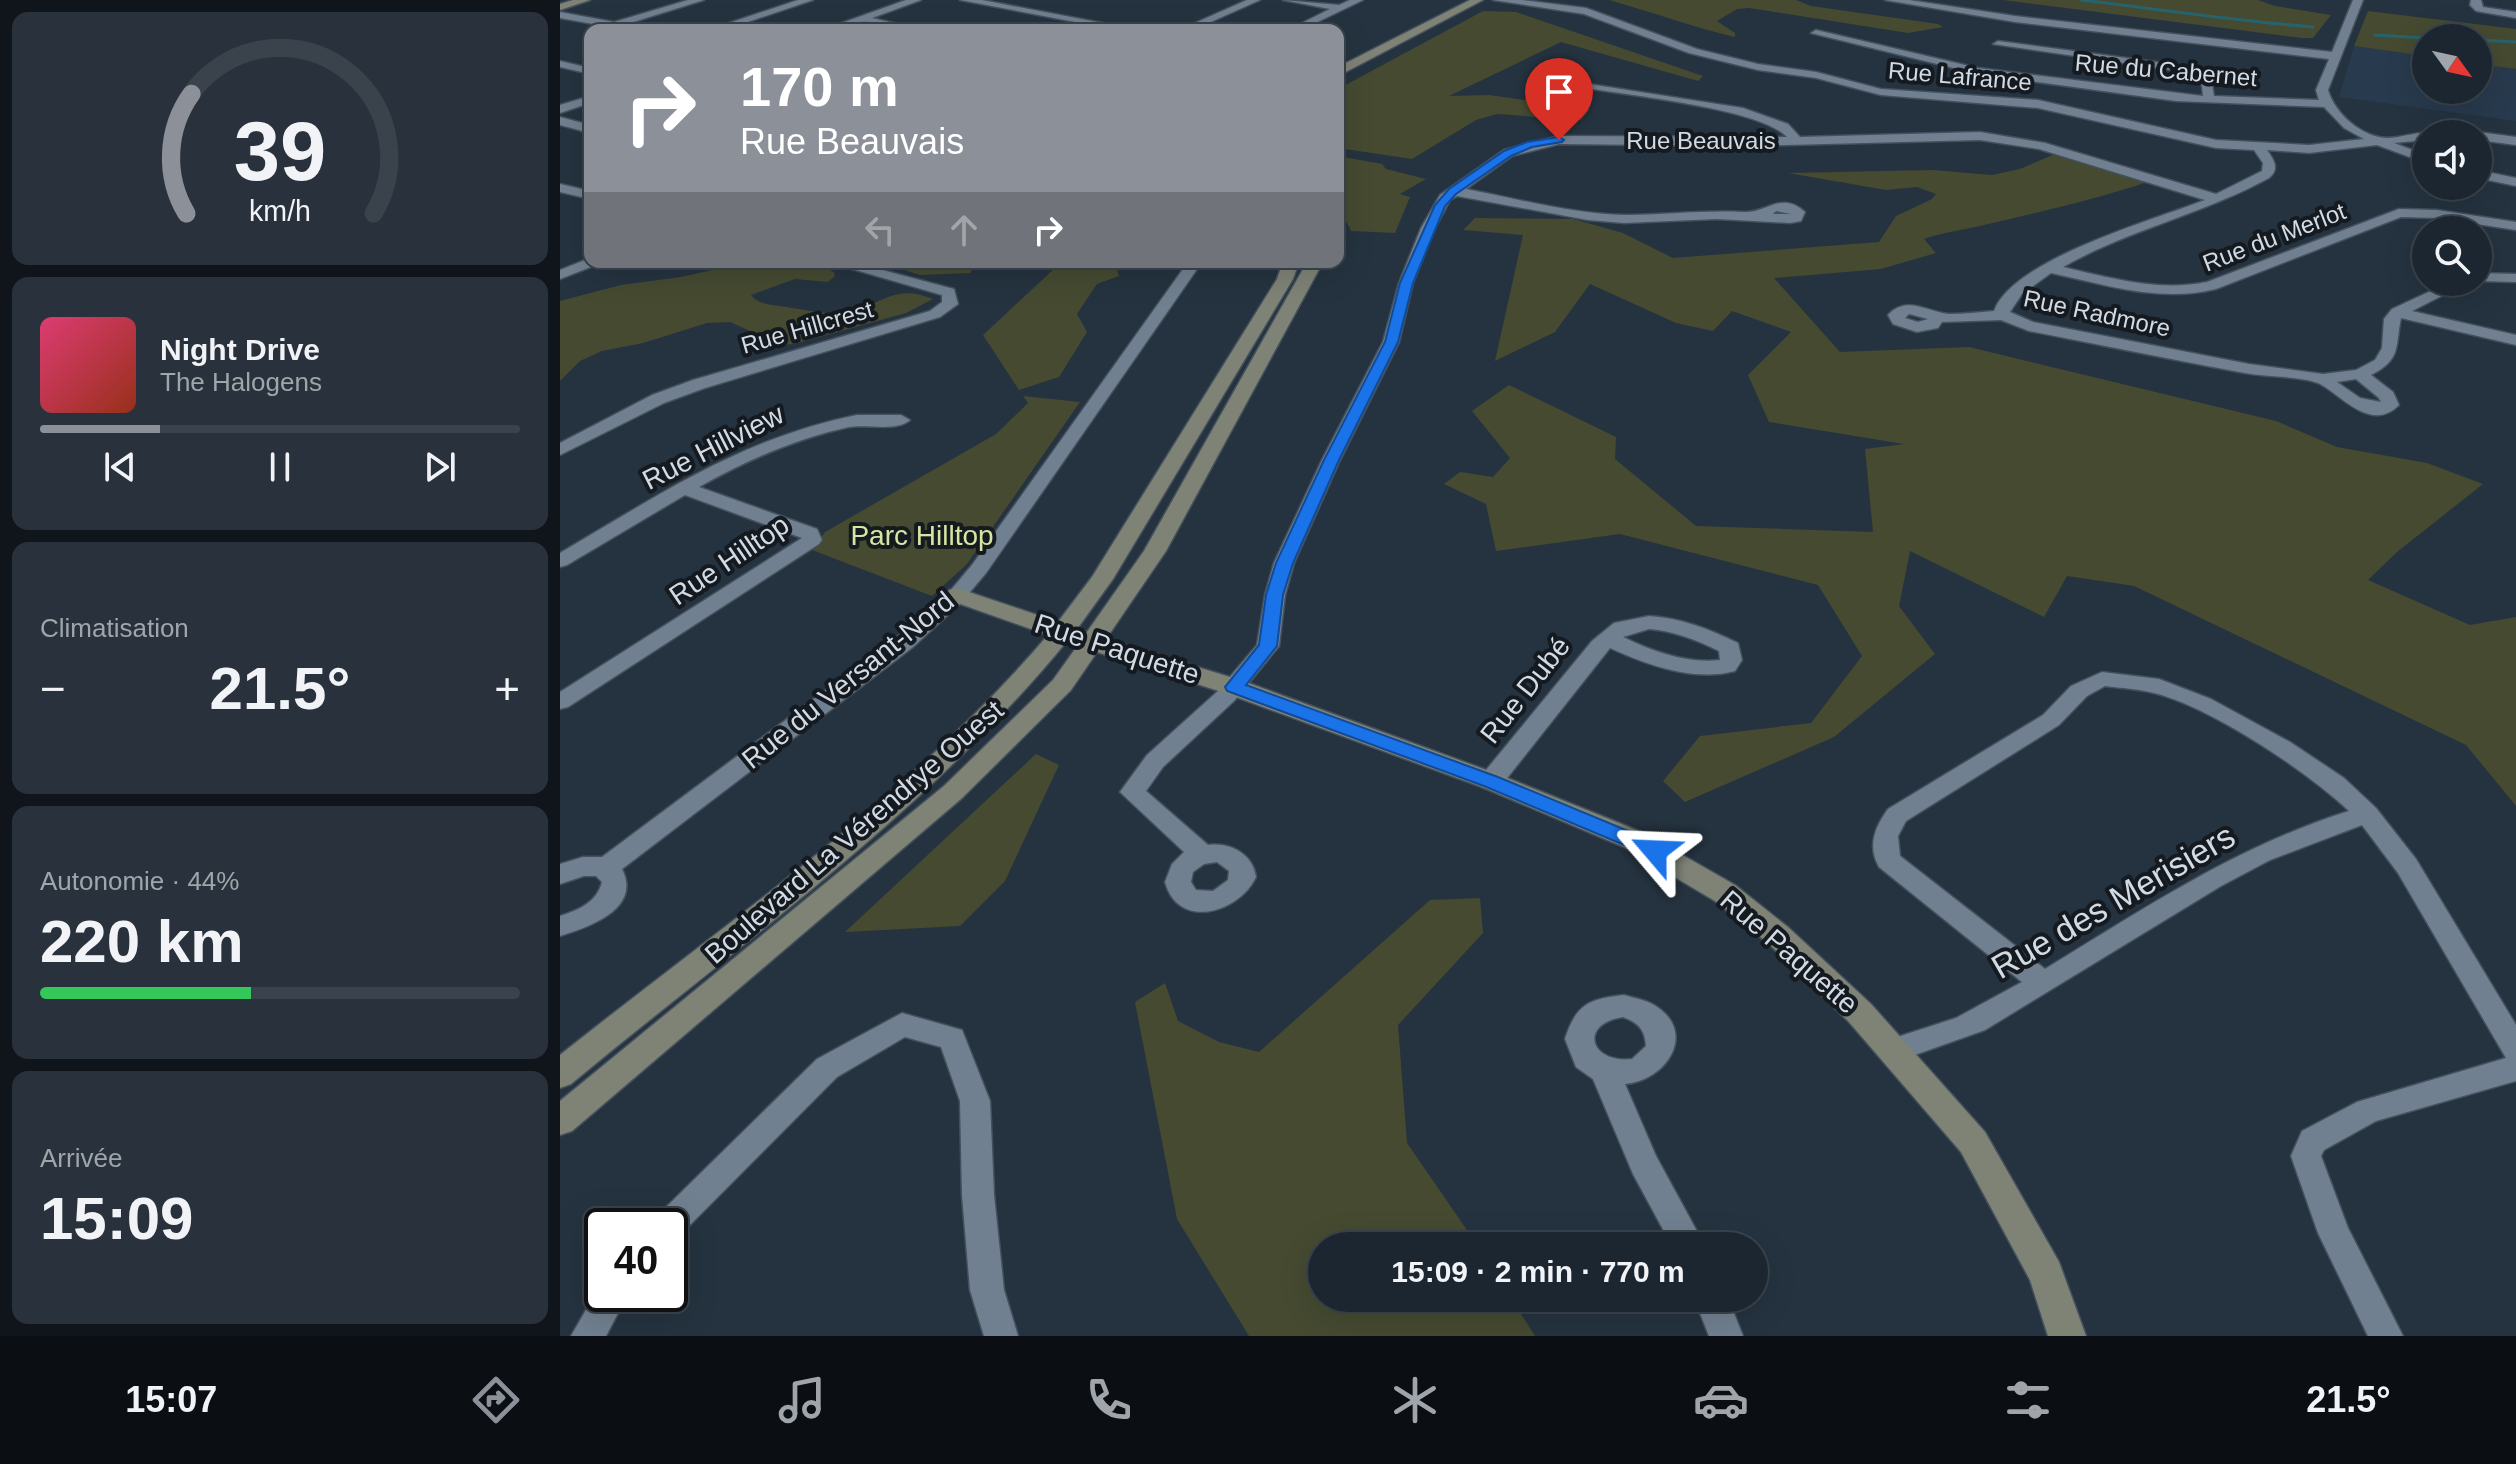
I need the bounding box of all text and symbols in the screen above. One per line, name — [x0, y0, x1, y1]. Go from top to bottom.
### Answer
north arrow — [2412, 24, 2492, 104]
map controls — [2412, 24, 2492, 296]
street label: Rue du Cabernet — [2074, 49, 2259, 91]
text: 170 m — [740, 55, 899, 118]
icon: right — [608, 56, 712, 160]
street label: Rue Lafrance — [1887, 56, 2033, 96]
pin — [1525, 58, 1593, 140]
icon: arrive — [1537, 70, 1581, 114]
text: 39 — [234, 105, 326, 198]
button: sound — [2412, 120, 2492, 200]
text: Rue Beauvais — [740, 121, 964, 162]
street label: Rue Beauvais — [1626, 127, 1776, 154]
text: km/h — [249, 196, 311, 228]
street label: Rue du Merlot — [2199, 197, 2350, 277]
icon: left — [858, 208, 902, 252]
icon: ahead — [942, 208, 986, 252]
icon: right — [1026, 208, 1070, 252]
button: search — [2412, 216, 2492, 296]
street label: Rue Radmore — [2021, 284, 2173, 342]
street label: Rue Hillcrest — [738, 295, 876, 359]
text: Night Drive — [160, 333, 320, 366]
text: The Halogens — [160, 367, 322, 397]
street label: Rue Hillview — [637, 398, 789, 496]
icon: previous — [98, 445, 142, 489]
icon: pause — [258, 445, 302, 489]
icon: next — [418, 445, 462, 489]
street label: Rue Hilltop — [664, 509, 794, 611]
park label: Parc Hilltop — [850, 520, 994, 551]
street label: Rue du Versant-Nord — [736, 585, 960, 775]
street label: Rue Paquette — [1031, 608, 1203, 690]
text: Climatisation — [40, 613, 189, 643]
street label: Rue Dubé — [1474, 631, 1576, 749]
text: 21.5° — [210, 655, 350, 722]
text: − — [40, 664, 66, 713]
text: + — [494, 664, 520, 713]
street label: Boulevard La Vérendrye Ouest — [699, 694, 1009, 970]
position arrow — [1613, 809, 1697, 893]
street label: Rue des Merisiers — [1985, 816, 2241, 986]
text: Autonomie · 44% — [40, 866, 239, 896]
street label: Rue Paquette — [1714, 884, 1864, 1020]
text: 220 km — [40, 908, 244, 975]
text: Arrivée — [40, 1143, 122, 1173]
text: 15:09 — [40, 1185, 193, 1252]
speed limit sign: 40 — [584, 1208, 688, 1312]
text: 15:09 · 2 min · 770 m — [1391, 1255, 1685, 1288]
icon: directions — [468, 1372, 524, 1428]
icon: music — [774, 1372, 830, 1428]
icon: phone — [1081, 1372, 1137, 1428]
icon: climate — [1387, 1372, 1443, 1428]
icon: car — [1693, 1372, 1749, 1428]
icon: filters — [2000, 1372, 2056, 1428]
text: 15:07 — [125, 1379, 217, 1420]
text: 21.5° — [2306, 1379, 2391, 1420]

